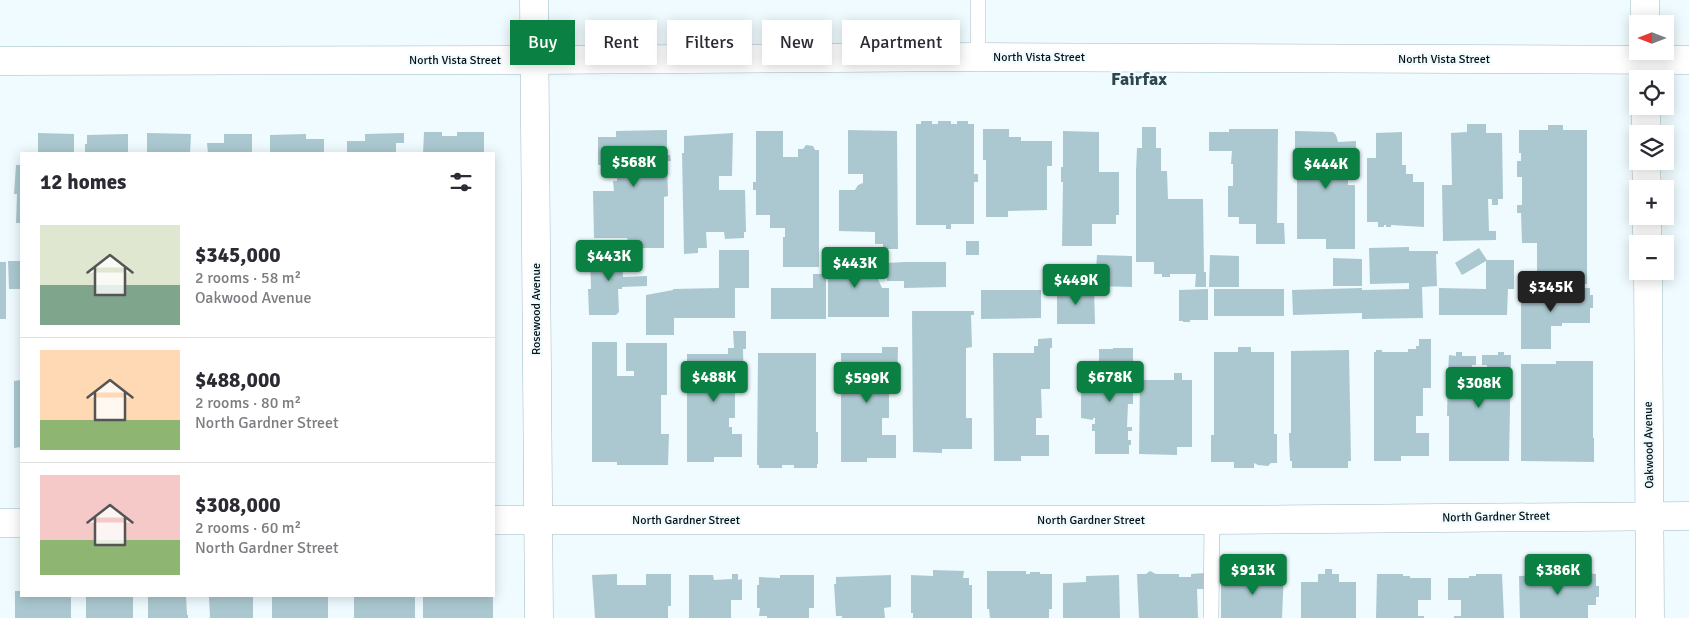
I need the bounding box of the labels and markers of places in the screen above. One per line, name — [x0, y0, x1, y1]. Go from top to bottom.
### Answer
pin: $568K — [599, 146, 669, 188]
pin: $444K — [1291, 148, 1361, 190]
pin: $443K — [574, 240, 644, 282]
pin: $443K — [820, 246, 890, 289]
pin: $449K — [1041, 264, 1111, 306]
pin: $345K — [1516, 270, 1586, 313]
pin: $488K — [679, 360, 749, 403]
pin: $678K — [1075, 360, 1145, 403]
pin: $599K — [832, 362, 902, 404]
pin: $308K — [1444, 366, 1514, 409]
pin: $913K — [1218, 554, 1288, 596]
pin: $386K — [1523, 554, 1593, 596]

